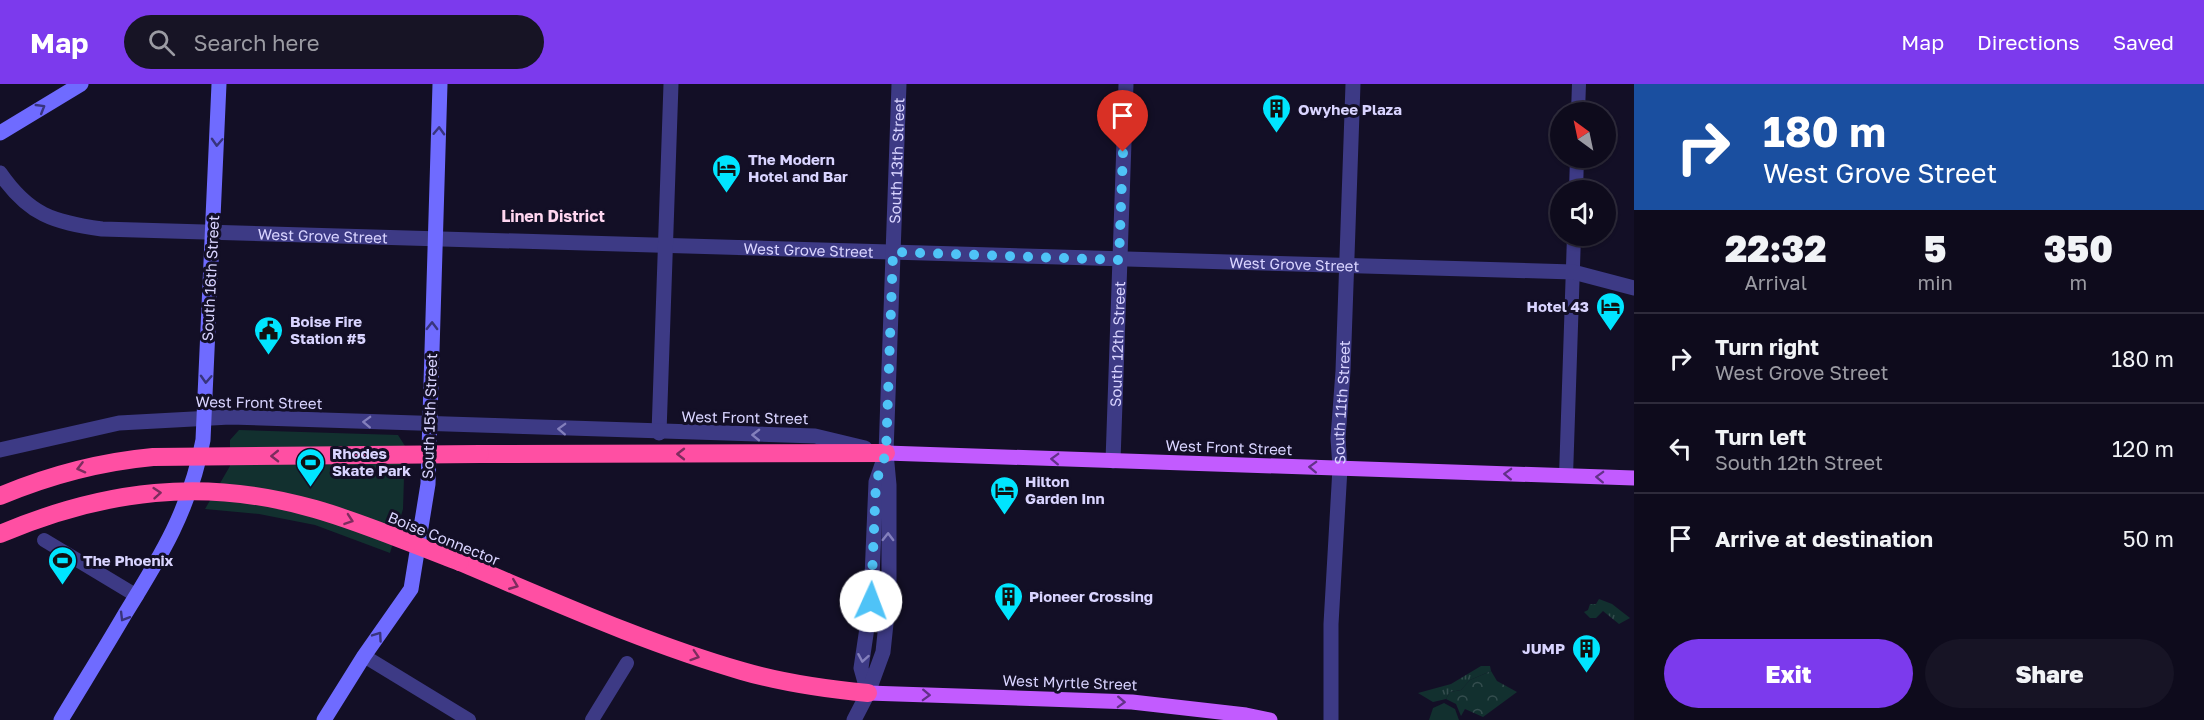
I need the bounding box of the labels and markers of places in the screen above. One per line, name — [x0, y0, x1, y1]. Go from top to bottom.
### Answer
pin — [1097, 90, 1148, 152]
building icon: Owyhee Plaza — [1261, 93, 1293, 135]
place label: Owyhee Plaza — [1298, 100, 1402, 118]
place label: The Modern Hotel and Bar — [748, 150, 848, 185]
hotel icon: The Modern Hotel and Bar — [711, 152, 743, 194]
hotel icon: Hotel 43 — [1594, 290, 1626, 332]
place label: Hotel 43 — [1527, 297, 1589, 315]
place label: Boise Fire Station #5 — [290, 312, 366, 347]
public building icon: Boise Fire Station #5 — [253, 314, 285, 356]
place label: Rhodes Skate Park — [332, 444, 411, 479]
sports icon: Rhodes Skate Park — [295, 446, 327, 488]
place label: Hilton Garden Inn — [1025, 472, 1105, 507]
hotel icon: Hilton Garden Inn — [988, 474, 1020, 516]
sports icon: The Phoenix — [46, 544, 78, 586]
place label: The Phoenix — [83, 551, 174, 569]
building icon: Pioneer Crossing — [992, 580, 1024, 622]
place label: Pioneer Crossing — [1029, 587, 1153, 605]
building icon: JUMP — [1570, 632, 1602, 674]
place label: JUMP — [1522, 639, 1565, 657]

